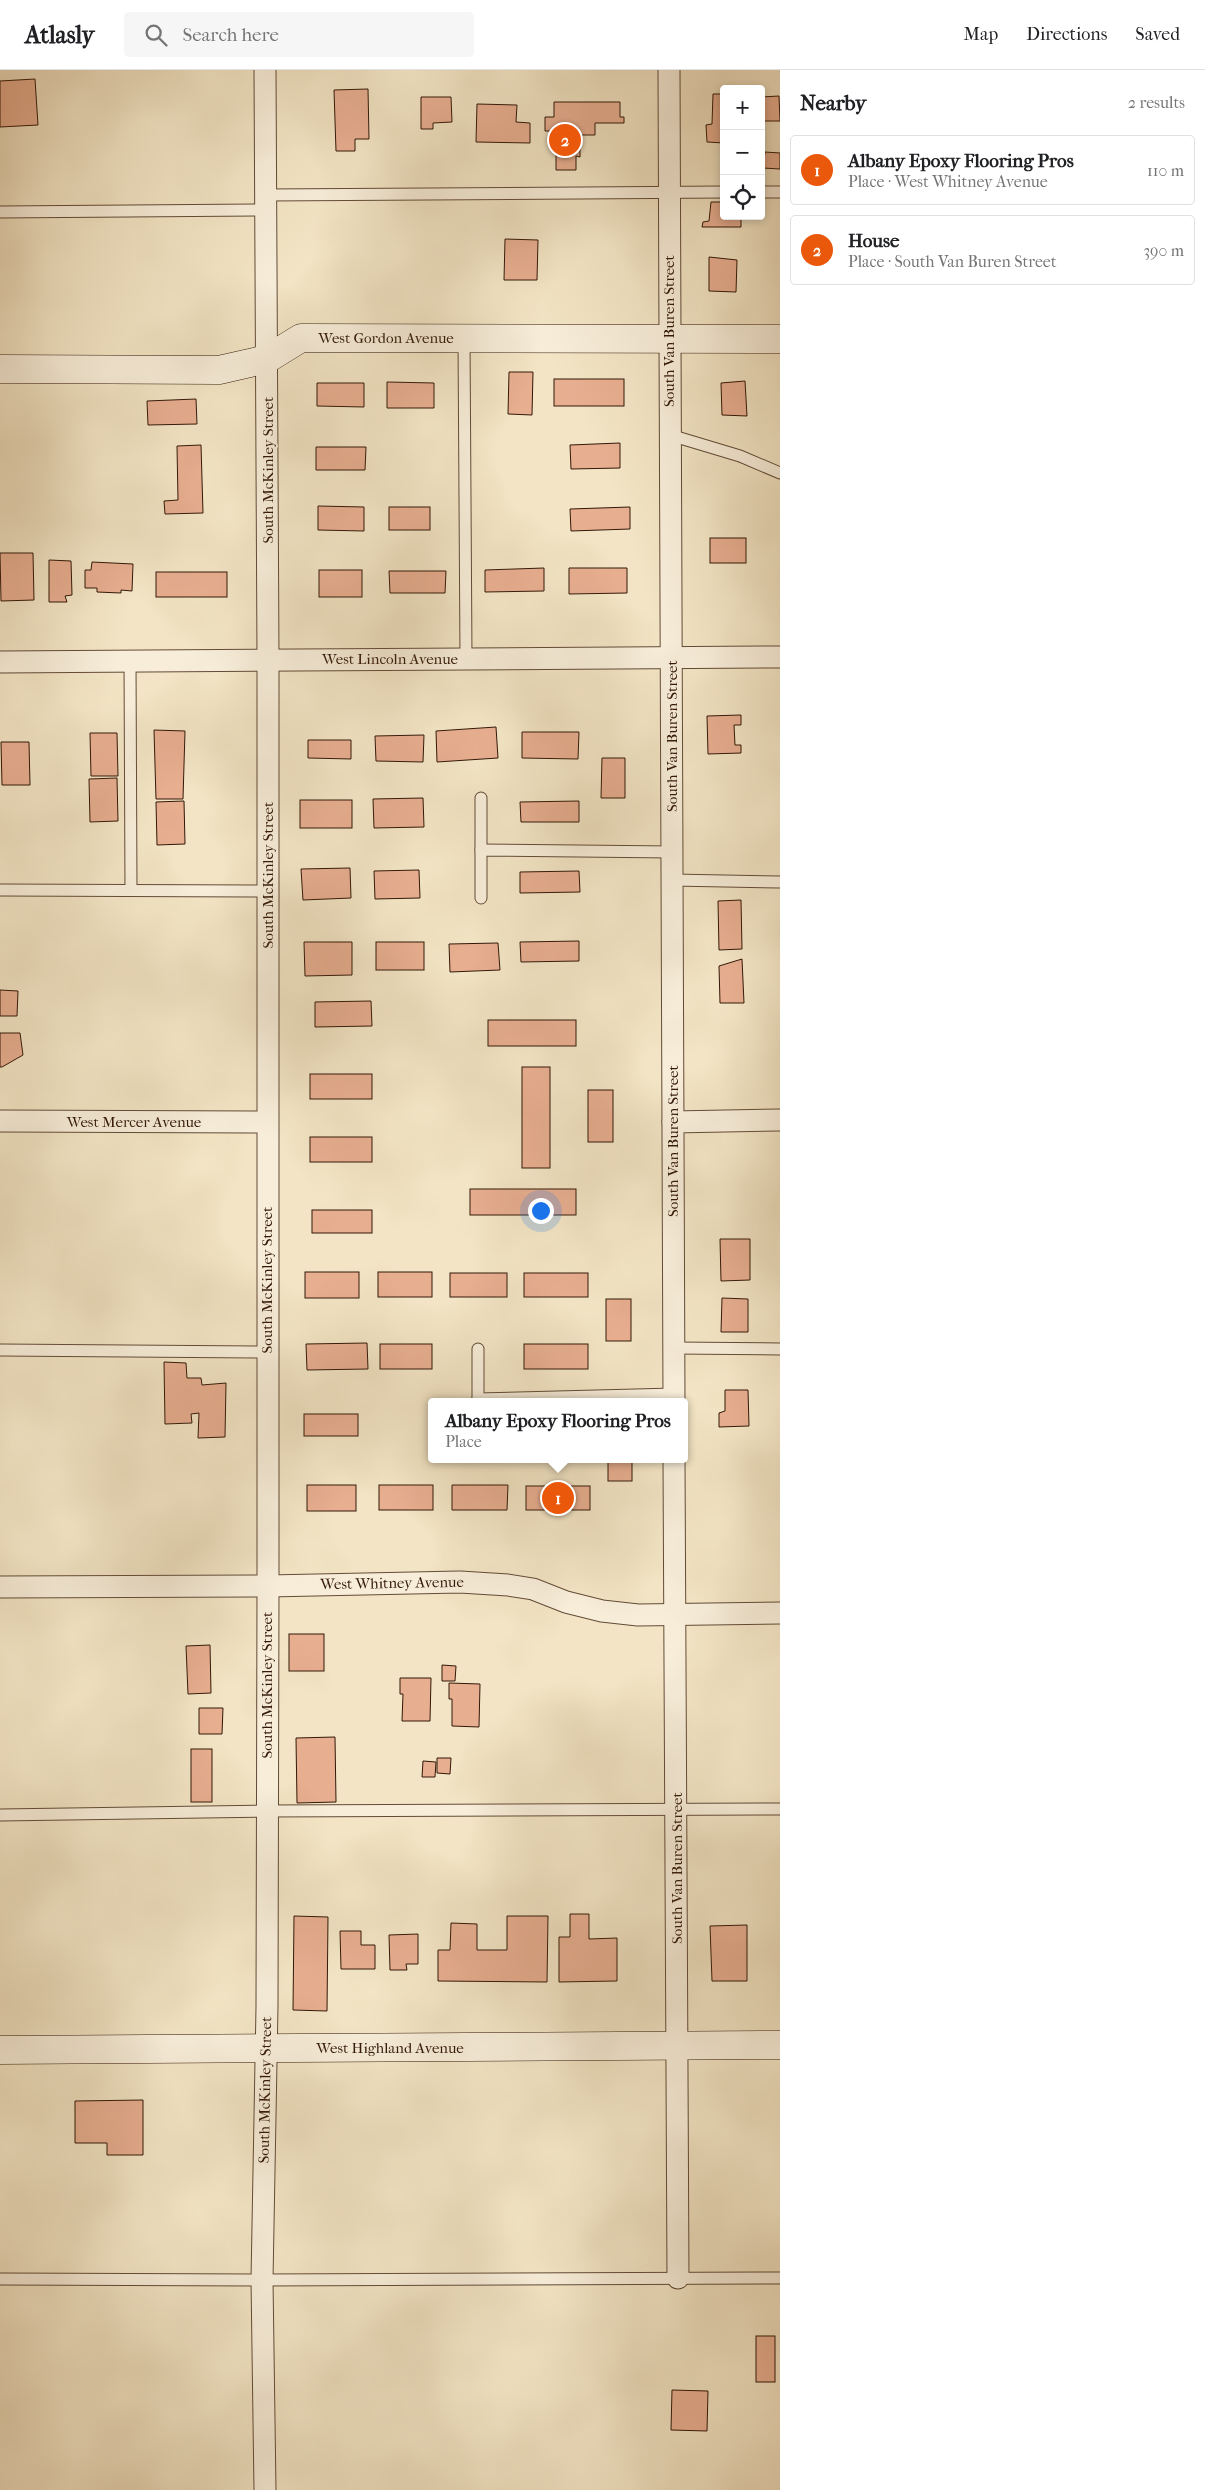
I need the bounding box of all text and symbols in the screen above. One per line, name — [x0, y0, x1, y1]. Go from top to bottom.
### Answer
search box — [124, 12, 474, 57]
text: Atlasly — [25, 21, 94, 49]
icon: search — [142, 21, 170, 49]
text: Search here — [182, 24, 279, 46]
text: Map — [964, 24, 998, 45]
text: Directions — [1026, 24, 1107, 45]
text: Saved — [1135, 24, 1180, 45]
map controls — [720, 85, 765, 220]
button: + — [720, 85, 765, 130]
text: Nearby — [800, 91, 866, 115]
text: 2 results — [1128, 93, 1185, 112]
pin: 2 — [549, 121, 581, 159]
button: − — [720, 130, 765, 175]
text: Albany Epoxy Flooring Pros — [848, 150, 1074, 172]
text: 1 — [814, 161, 820, 180]
text: 110 m — [1147, 161, 1184, 180]
text: Place · West Whitney Avenue — [848, 172, 1048, 191]
button: locate — [720, 175, 765, 220]
text: House — [848, 230, 899, 252]
text: 2 — [813, 241, 821, 260]
text: 390 m — [1143, 241, 1184, 260]
text: Place · South Van Buren Street — [848, 252, 1056, 271]
street label: South Van Buren Street — [660, 254, 678, 407]
street label: West Gordon Avenue — [317, 329, 454, 347]
street label: South McKinley Street — [259, 396, 277, 543]
street label: West Lincoln Avenue — [321, 650, 459, 668]
street label: South Van Buren Street — [663, 659, 681, 812]
street label: South McKinley Street — [259, 801, 277, 948]
street label: South Van Buren Street — [664, 1064, 682, 1217]
street label: West Mercer Avenue — [66, 1113, 202, 1131]
your location — [528, 1198, 554, 1224]
street label: South McKinley Street — [258, 1206, 276, 1353]
popup — [428, 1398, 688, 1463]
text: Albany Epoxy Flooring Pros — [445, 1410, 671, 1432]
text: Place — [445, 1432, 482, 1451]
pin: 1 — [542, 1479, 574, 1517]
street label: West Whitney Avenue — [319, 1573, 464, 1593]
street label: South McKinley Street — [258, 1611, 276, 1758]
street label: South Van Buren Street — [668, 1791, 686, 1944]
street label: South McKinley Street — [255, 2016, 275, 2164]
street label: West Highland Avenue — [315, 2039, 464, 2057]

